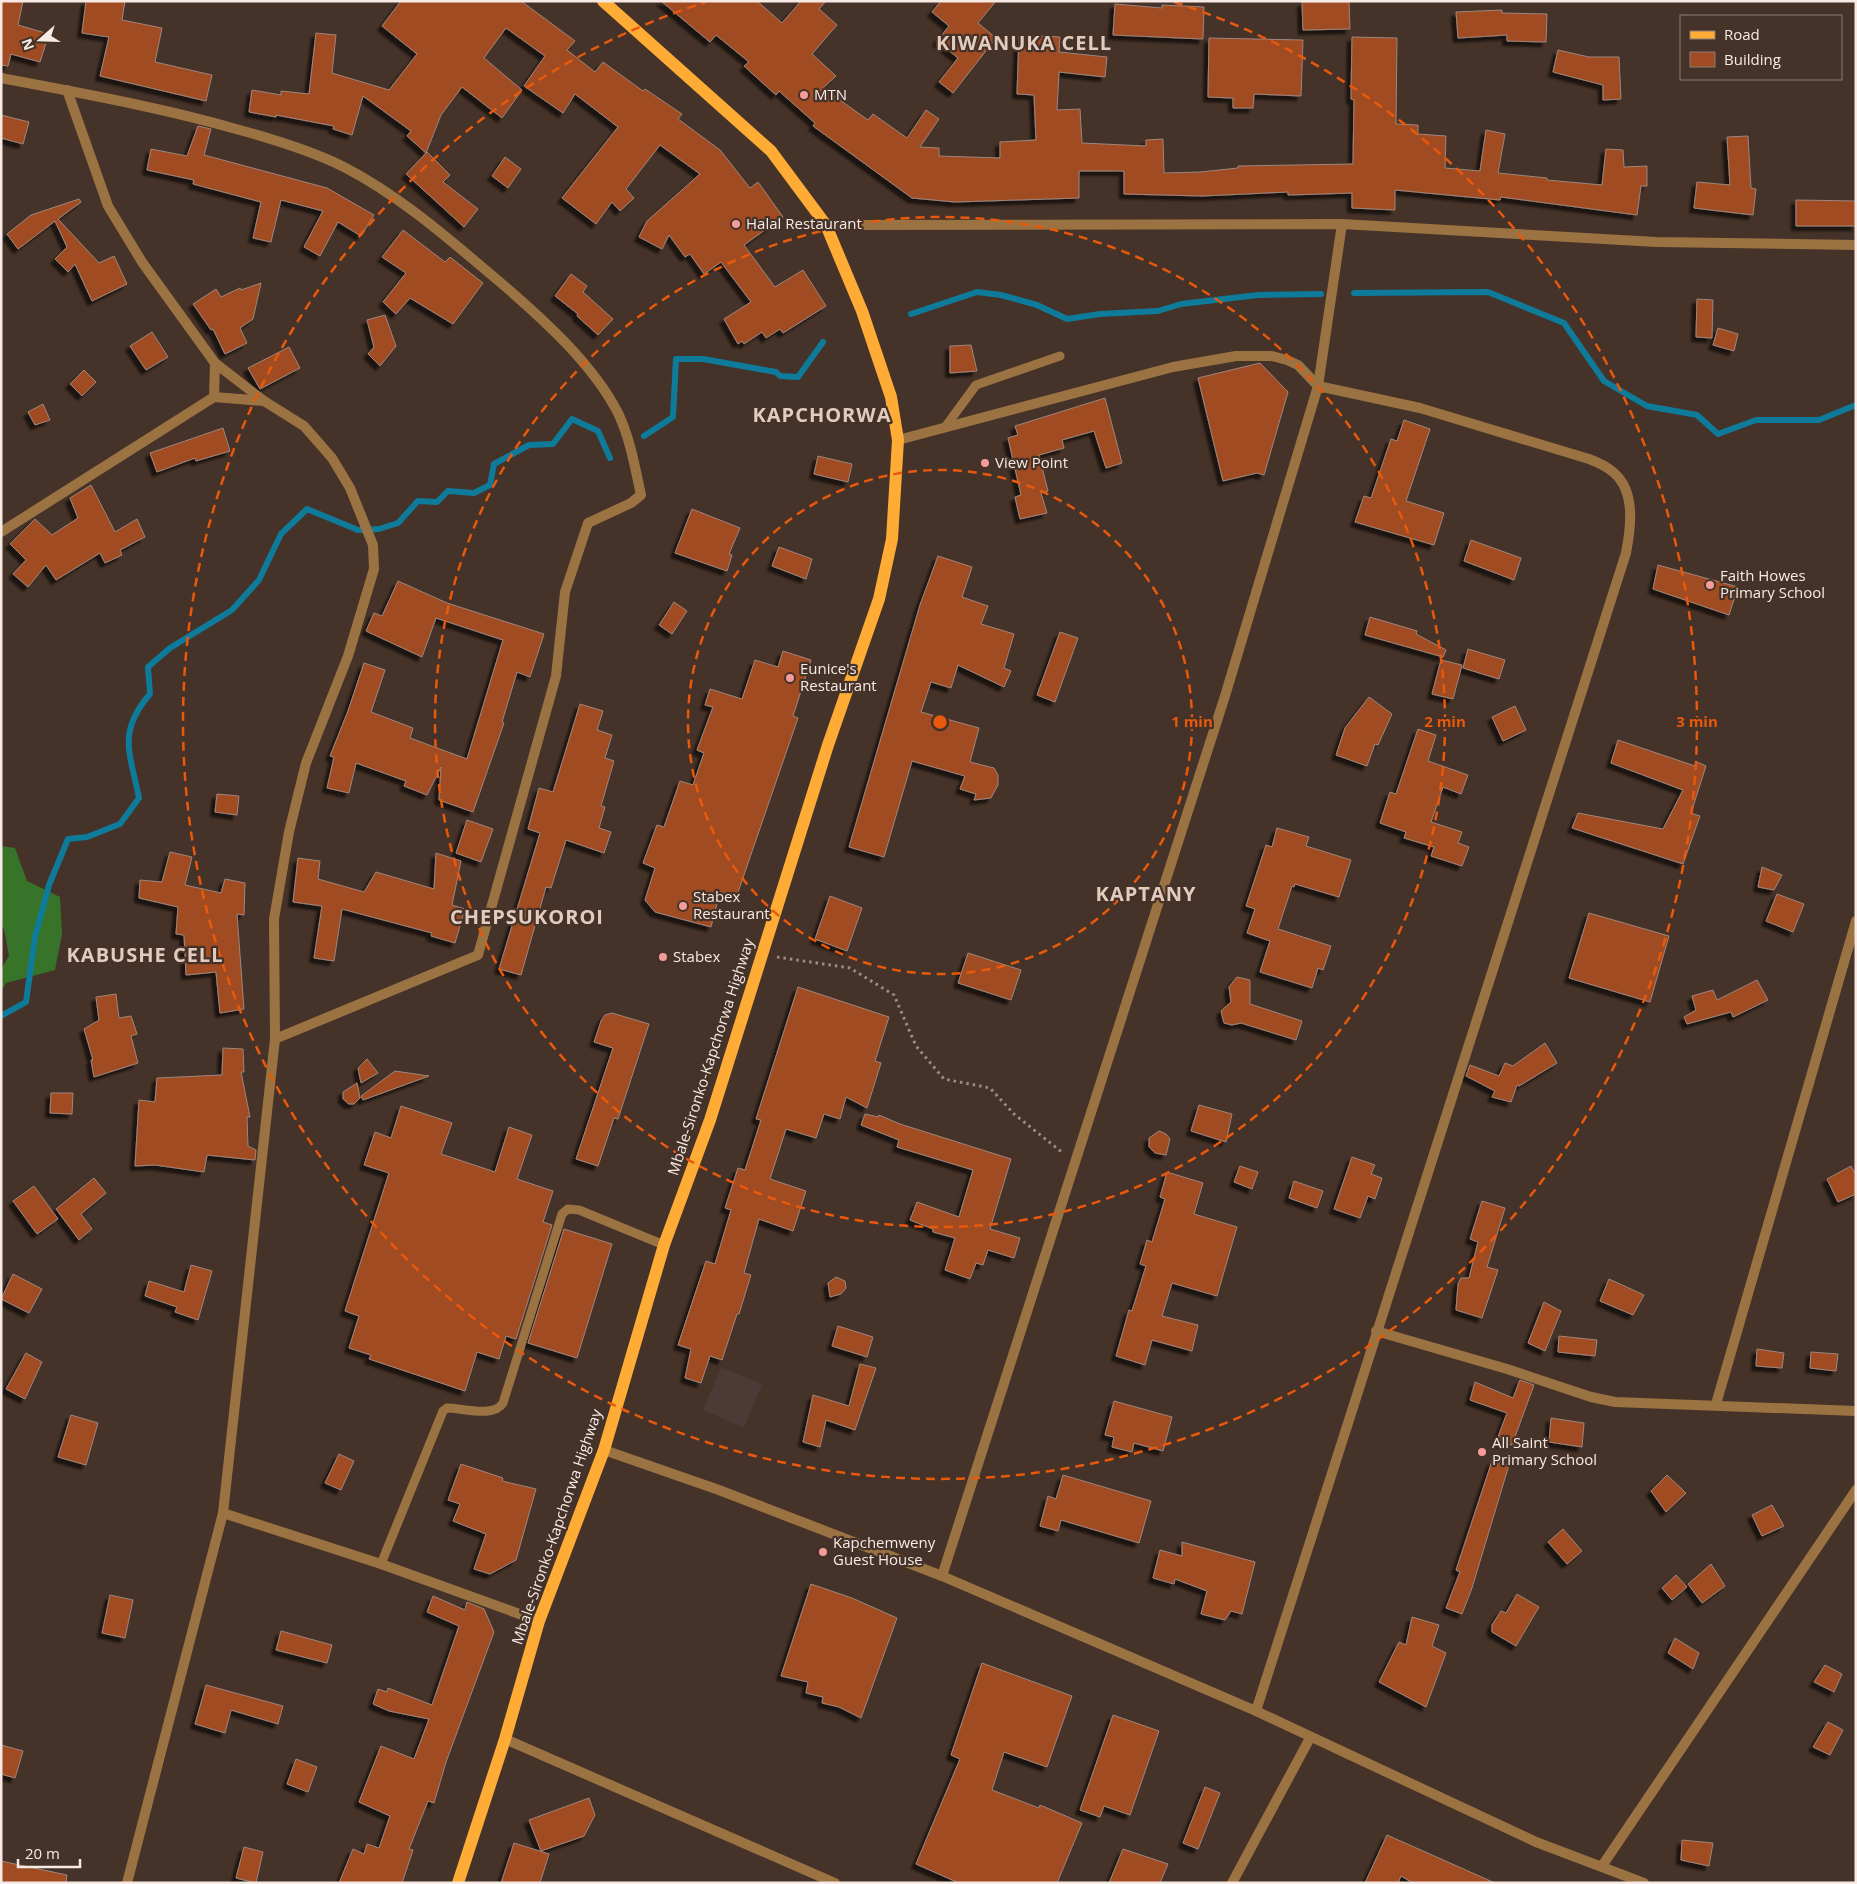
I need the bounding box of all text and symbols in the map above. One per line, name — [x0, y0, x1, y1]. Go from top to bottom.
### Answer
north arrow — [15, 15, 65, 65]
legend — [1680, 15, 1842, 80]
text: Road — [1724, 24, 1760, 44]
district label: KIWANUKA CELL — [936, 29, 1112, 56]
text: N — [16, 36, 38, 53]
text: Building — [1724, 49, 1781, 69]
place label: MTN — [814, 84, 847, 104]
marker: MTN — [798, 89, 810, 101]
place label: Halal Restaurant — [746, 213, 862, 233]
marker: Halal Restaurant — [730, 218, 742, 230]
district label: KAPCHORWA — [753, 401, 891, 428]
place label: View Point — [995, 452, 1068, 472]
marker: View Point — [979, 457, 991, 469]
place label: Faith Howes Primary School — [1720, 565, 1825, 602]
marker: Faith Howes Primary School — [1704, 579, 1716, 591]
place label: Eunice's Restaurant — [800, 658, 877, 695]
marker: Eunice's Restaurant — [784, 672, 796, 684]
text: 1 min — [1171, 711, 1213, 731]
text: 2 min — [1424, 711, 1466, 731]
text: 3 min — [1676, 711, 1718, 731]
centre of rings — [931, 713, 949, 731]
district label: KAPTANY — [1096, 880, 1196, 907]
place label: Stabex Restaurant — [693, 886, 770, 923]
marker: Stabex Restaurant — [677, 900, 689, 912]
district label: CHEPSUKOROI — [450, 903, 604, 930]
street label: Mbale-Sironko-Kapchorwa Highway — [662, 935, 758, 1178]
district label: KABUSHE CELL — [67, 941, 223, 968]
place label: Stabex — [673, 946, 721, 966]
marker: Stabex — [657, 951, 669, 963]
street label: Mbale-Sironko-Kapchorwa Highway — [506, 1406, 606, 1647]
place label: All Saint Primary School — [1492, 1432, 1597, 1469]
marker: All Saint Primary School — [1476, 1446, 1488, 1458]
place label: Kapchemweny Guest House — [833, 1532, 936, 1569]
marker: Kapchemweny Guest House — [817, 1546, 829, 1558]
scale bar — [18, 1836, 80, 1868]
text: 20 m — [25, 1843, 60, 1863]

